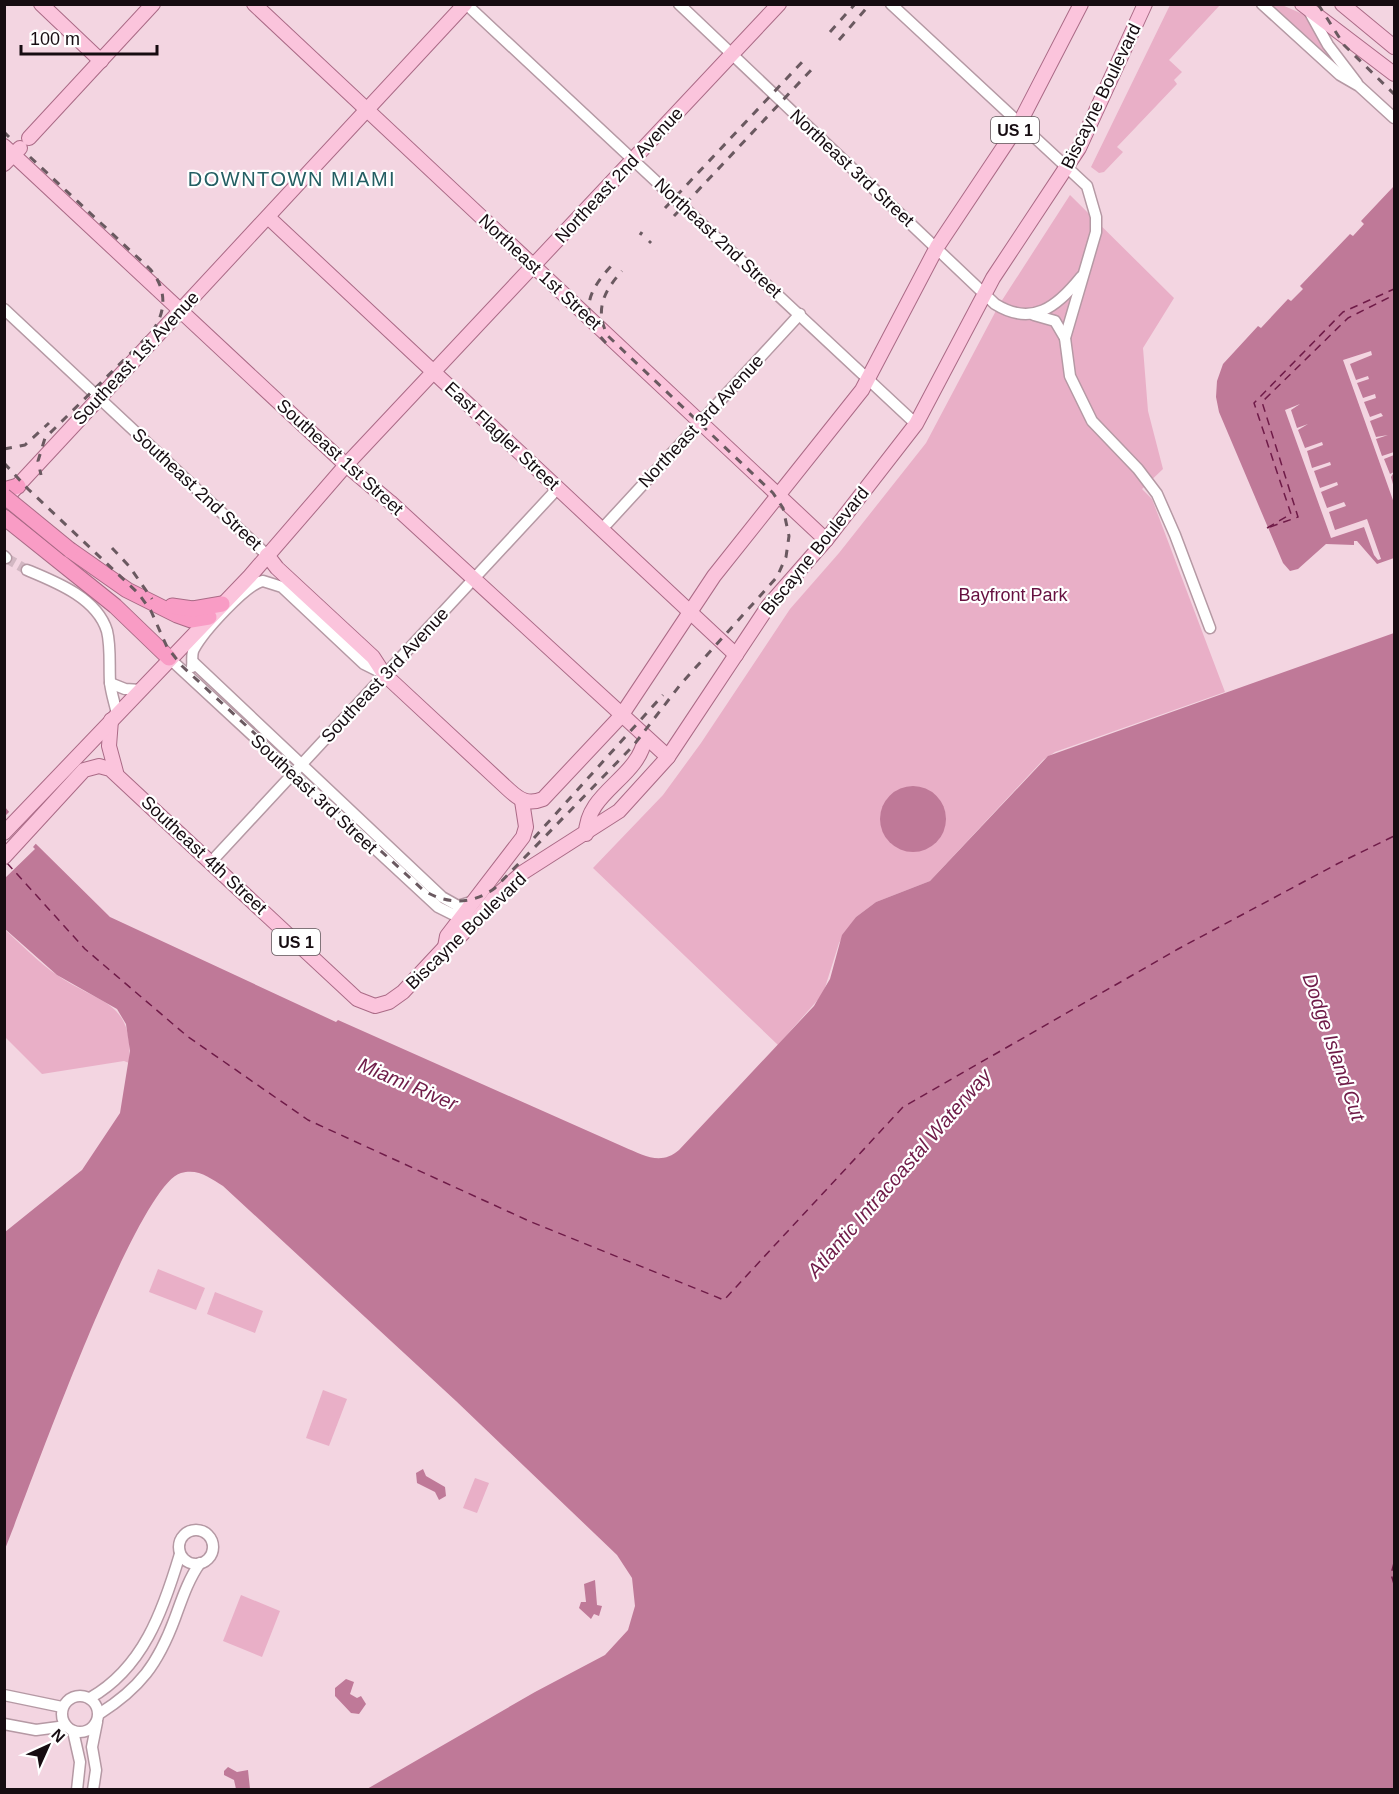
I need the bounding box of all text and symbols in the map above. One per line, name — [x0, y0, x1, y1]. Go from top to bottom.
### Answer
scale bar — [21, 18, 158, 56]
street label: Biscayne Boulevard — [1057, 20, 1145, 172]
text: 100 m — [30, 29, 80, 49]
street label: Northeast 2nd Avenue — [551, 103, 687, 247]
street label: Northeast 3rd Street — [786, 105, 918, 231]
road number: US 1 — [991, 117, 1039, 143]
district label: DOWNTOWN MIAMI — [188, 168, 396, 190]
street label: Northeast 2nd Street — [650, 174, 786, 302]
street label: Northeast 1st Street — [475, 210, 605, 334]
street label: Southeast 1st Avenue — [69, 287, 203, 429]
street label: Northeast 3rd Avenue — [634, 351, 768, 491]
street label: East Flagler Street — [441, 378, 563, 494]
street label: Southeast 1st Street — [273, 395, 407, 519]
street label: Southeast 2nd Street — [128, 424, 266, 554]
street label: Biscayne Boulevard — [757, 483, 873, 619]
park label: Bayfront Park — [958, 585, 1069, 605]
street label: Southeast 3rd Avenue — [317, 604, 453, 746]
street label: Southeast 3rd Street — [247, 730, 381, 858]
street label: Southeast 4th Street — [137, 792, 271, 918]
street label: Biscayne Boulevard — [402, 869, 530, 993]
road number: US 1 — [272, 929, 320, 955]
water label: Dodge Island Cut — [1298, 970, 1370, 1125]
water label: Miami River — [355, 1053, 462, 1115]
water label: Atlantic Intracoastal Waterway — [802, 1064, 996, 1282]
north arrow — [18, 1716, 78, 1776]
text: N — [48, 1726, 68, 1746]

